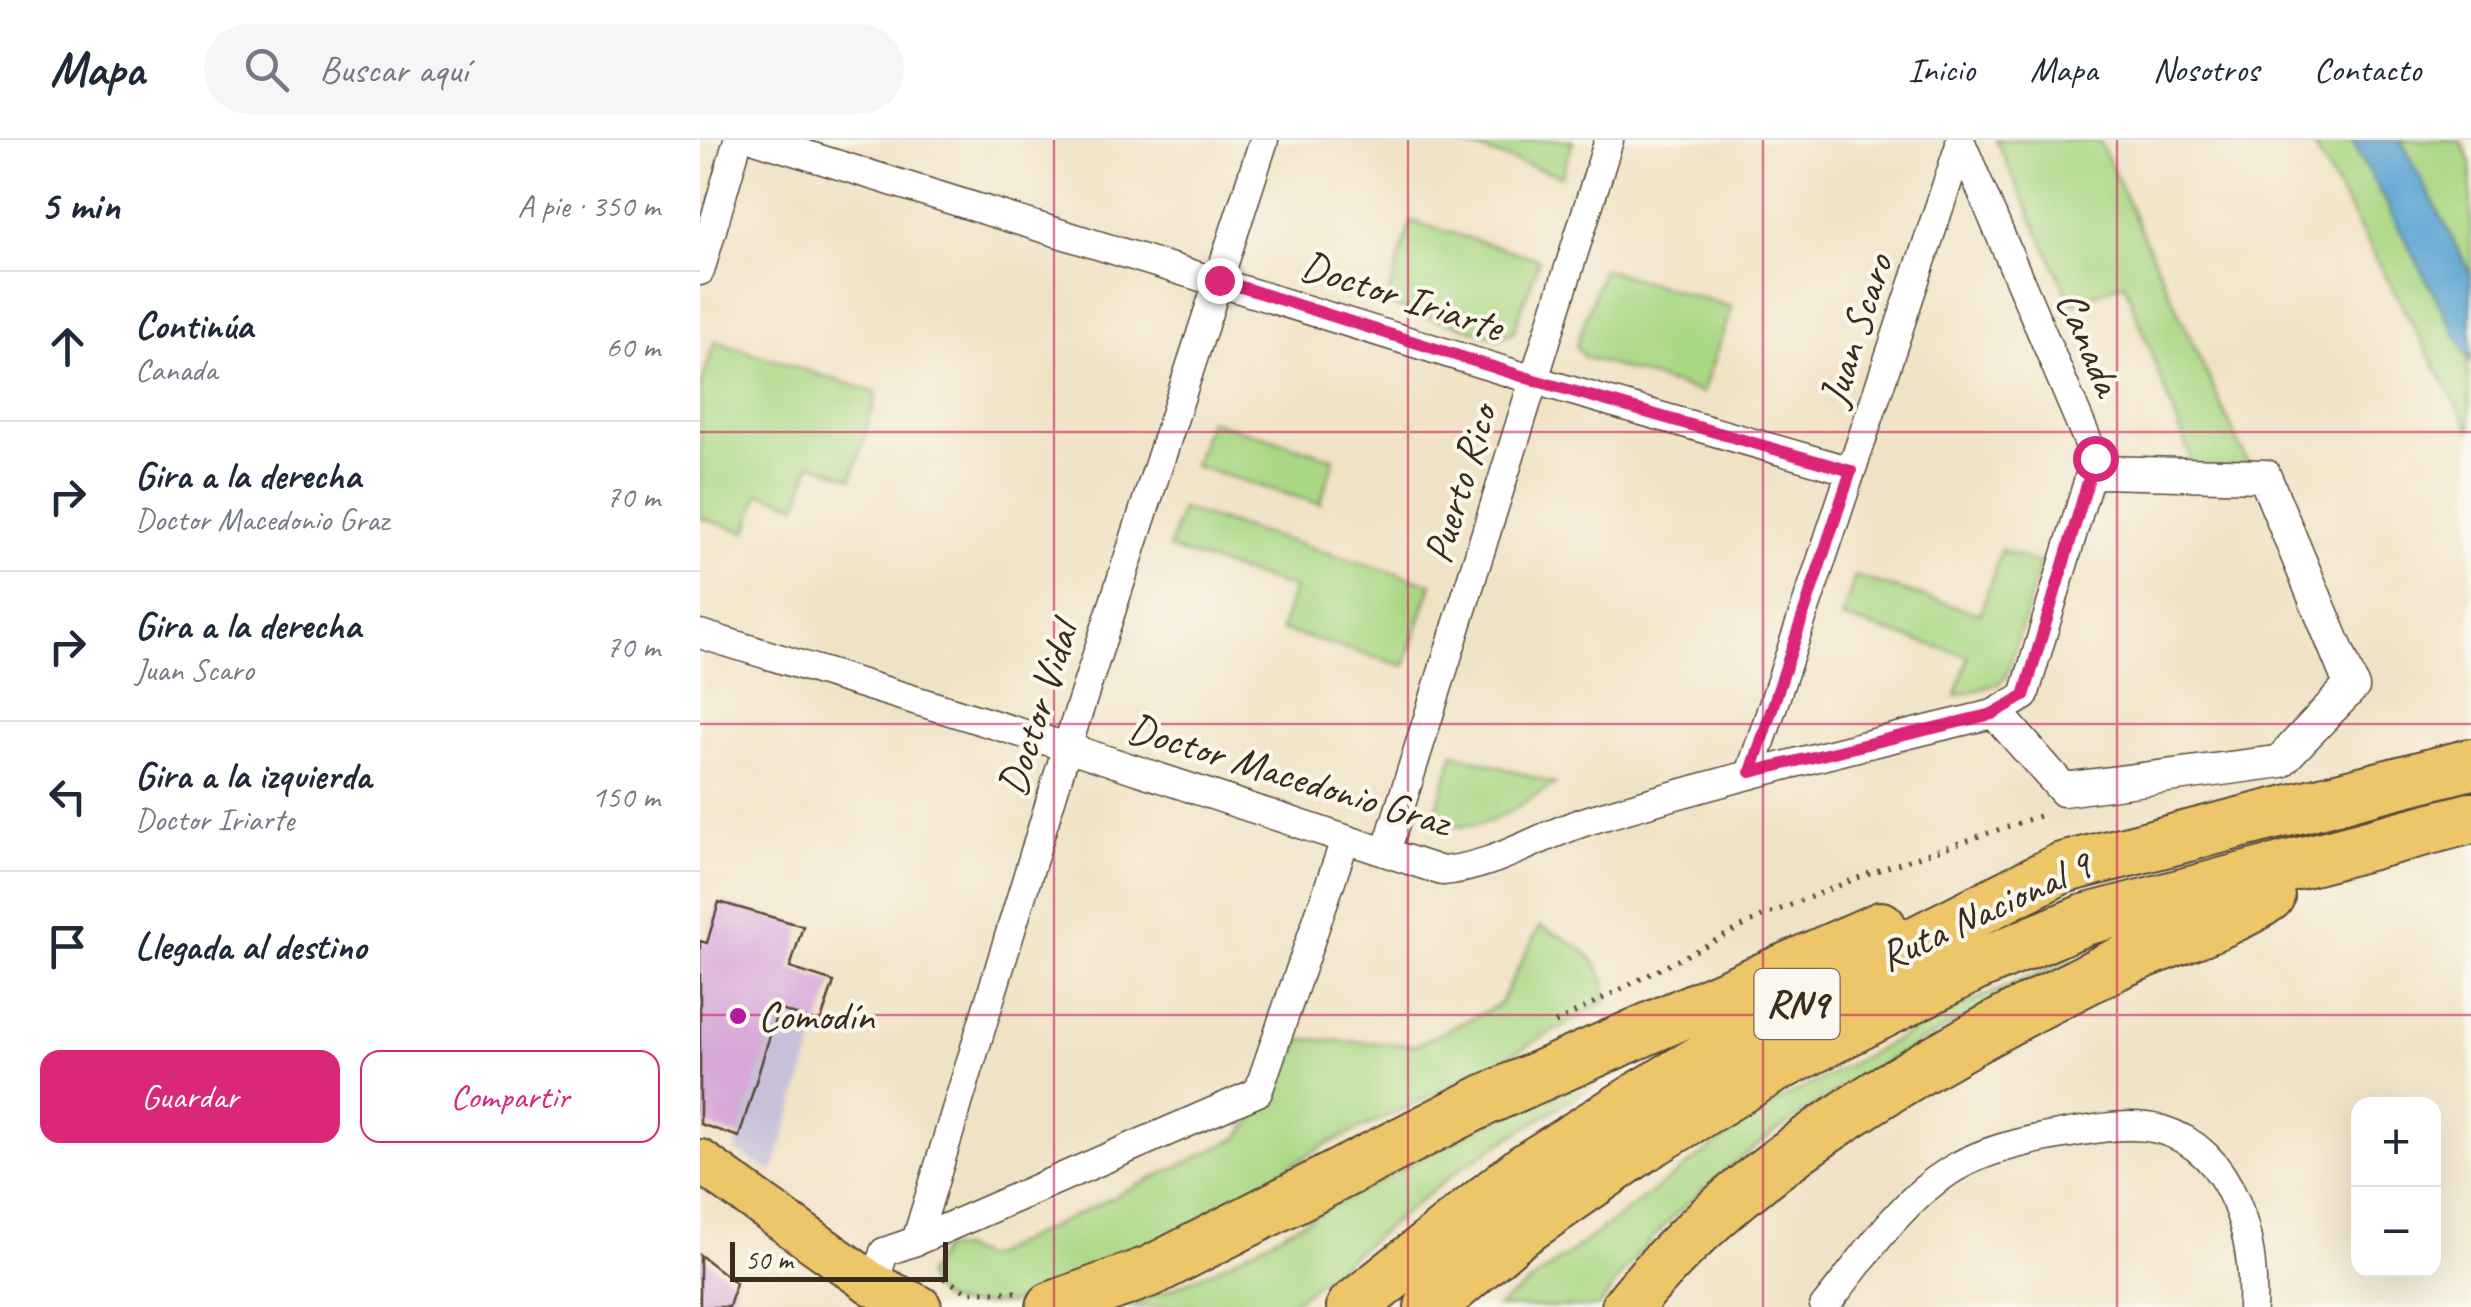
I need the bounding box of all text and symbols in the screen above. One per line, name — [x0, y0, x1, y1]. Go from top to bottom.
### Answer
search box — [204, 24, 904, 114]
text: Mapa — [50, 39, 144, 99]
icon: search — [239, 42, 294, 97]
text: Buscar aquí — [319, 46, 468, 93]
text: Inicio — [1908, 47, 1975, 92]
text: Mapa — [2030, 47, 2098, 92]
text: Nosotros — [2153, 47, 2259, 92]
text: Contacto — [2314, 47, 2421, 92]
text: 5 min — [40, 179, 120, 232]
text: A pie · 350 m — [517, 185, 660, 226]
street label: Doctor Iriarte — [1295, 239, 1512, 354]
street label: Juan Scaro — [1806, 246, 1906, 414]
route end — [1197, 258, 1243, 304]
street label: Canada — [2044, 283, 2136, 406]
text: Continúa — [135, 302, 253, 349]
icon: ahead — [40, 319, 95, 374]
text: 60 m — [606, 326, 660, 367]
text: Canada — [135, 349, 217, 390]
street label: Puerto Rico — [1411, 395, 1510, 569]
route start — [2073, 436, 2119, 482]
text: Gira a la derecha — [135, 452, 361, 499]
icon: right — [40, 469, 95, 524]
text: 70 m — [606, 476, 660, 517]
text: Doctor Macedonio Graz — [135, 499, 389, 540]
text: Gira a la derecha — [135, 602, 361, 649]
street label: Doctor Vidal — [985, 609, 1093, 802]
icon: right — [40, 619, 95, 674]
text: 70 m — [606, 626, 660, 667]
text: Juan Scaro — [135, 649, 254, 690]
street label: Doctor Macedonio Graz — [1122, 701, 1460, 850]
text: Gira a la izquierda — [135, 752, 371, 799]
icon: left — [40, 769, 95, 824]
text: 150 m — [591, 776, 660, 817]
text: Doctor Iriarte — [135, 799, 294, 840]
street label: Ruta Nacional 9 — [1870, 837, 2103, 983]
icon: arrive — [40, 919, 95, 974]
text: Llegada al destino — [135, 923, 366, 970]
road number: RN9 — [1754, 969, 1840, 1039]
place label: Comodín — [758, 990, 875, 1043]
marker: Comodín — [727, 1005, 749, 1027]
button: Guardar — [40, 1050, 340, 1143]
button: Compartir — [360, 1050, 660, 1143]
map controls — [2351, 1097, 2441, 1277]
button: + — [2351, 1097, 2441, 1187]
button: − — [2351, 1187, 2441, 1277]
scale bar — [730, 1237, 948, 1282]
text: 50 m — [745, 1242, 793, 1277]

